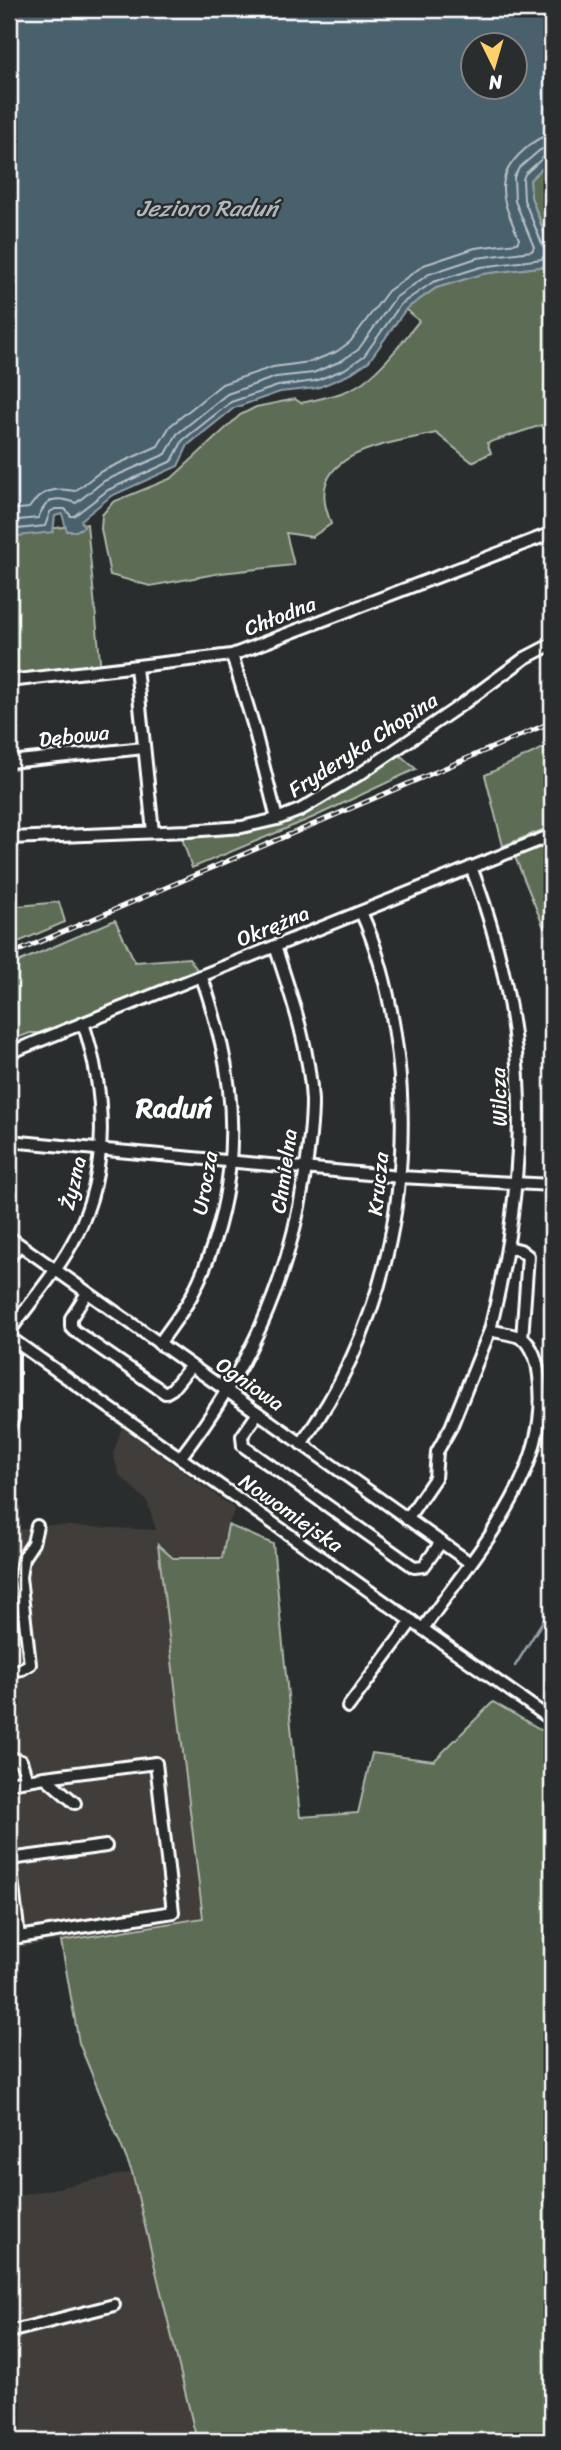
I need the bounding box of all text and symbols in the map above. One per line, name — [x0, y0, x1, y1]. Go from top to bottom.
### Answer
north arrow — [460, 32, 530, 102]
text: N — [487, 65, 504, 100]
water label: Jezioro Raduń — [137, 188, 282, 229]
street label: Chłodna — [238, 585, 322, 647]
street label: Fryderyka Chopina — [280, 682, 446, 808]
street label: Dębowa — [37, 713, 112, 759]
street label: Okrężna — [231, 894, 316, 958]
street label: Wilcza — [479, 1066, 519, 1127]
district label: Raduń — [135, 1083, 213, 1132]
street label: Chmielna — [259, 1126, 309, 1216]
street label: Urocza — [181, 1148, 229, 1218]
street label: Krucza — [356, 1150, 400, 1218]
street label: Żyzna — [48, 1152, 98, 1214]
street label: Ogniowa — [208, 1346, 293, 1422]
street label: Nowomiejska — [231, 1463, 352, 1563]

